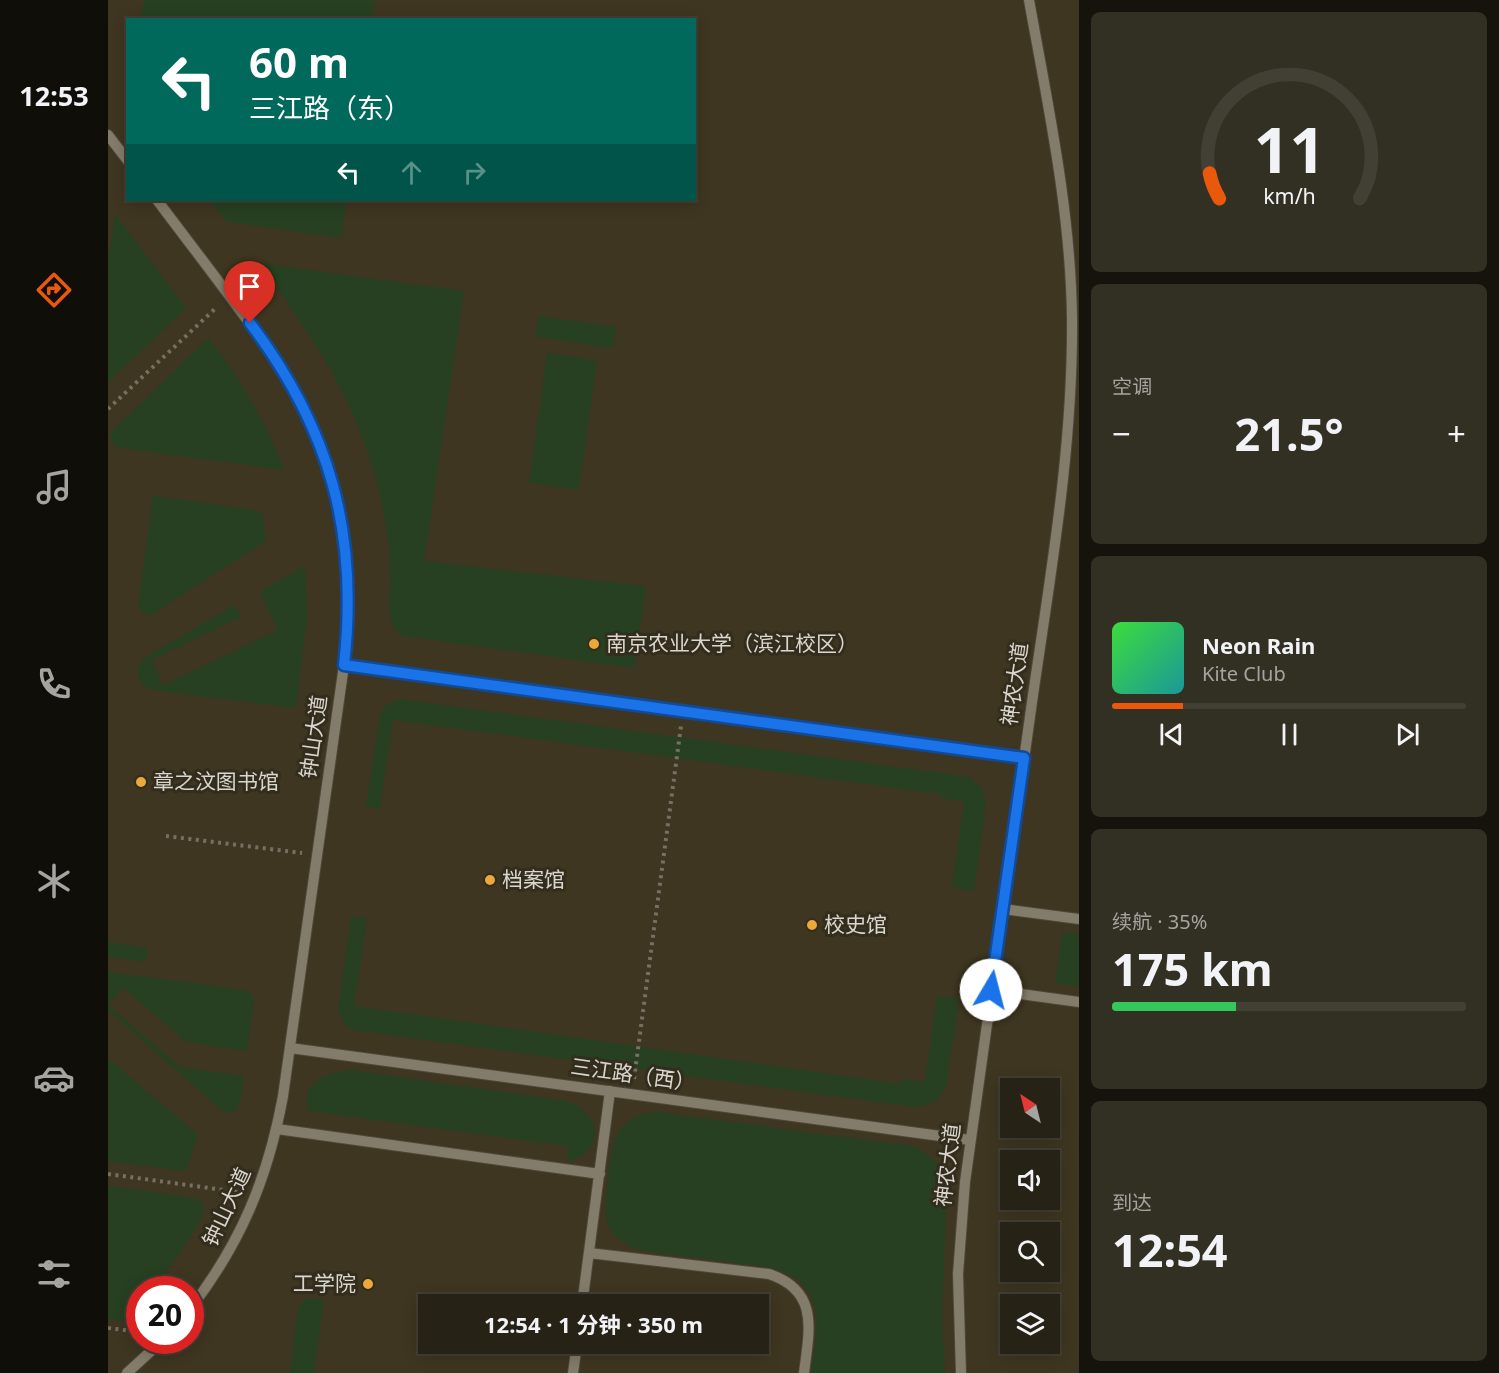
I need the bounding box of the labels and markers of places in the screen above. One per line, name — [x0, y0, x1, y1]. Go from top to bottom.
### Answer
pin — [224, 261, 275, 323]
place label: 南京农业大学（滨江校区） — [606, 629, 858, 657]
marker: 南京农业大学（滨江校区） — [587, 637, 601, 651]
place label: 章之汶图书馆 — [153, 767, 279, 795]
marker: 章之汶图书馆 — [134, 775, 148, 789]
place label: 档案馆 — [502, 865, 565, 893]
marker: 档案馆 — [483, 873, 497, 887]
place label: 校史馆 — [824, 910, 887, 938]
marker: 校史馆 — [805, 918, 819, 932]
place label: 工学院 — [293, 1269, 356, 1297]
marker: 工学院 — [361, 1277, 375, 1291]

